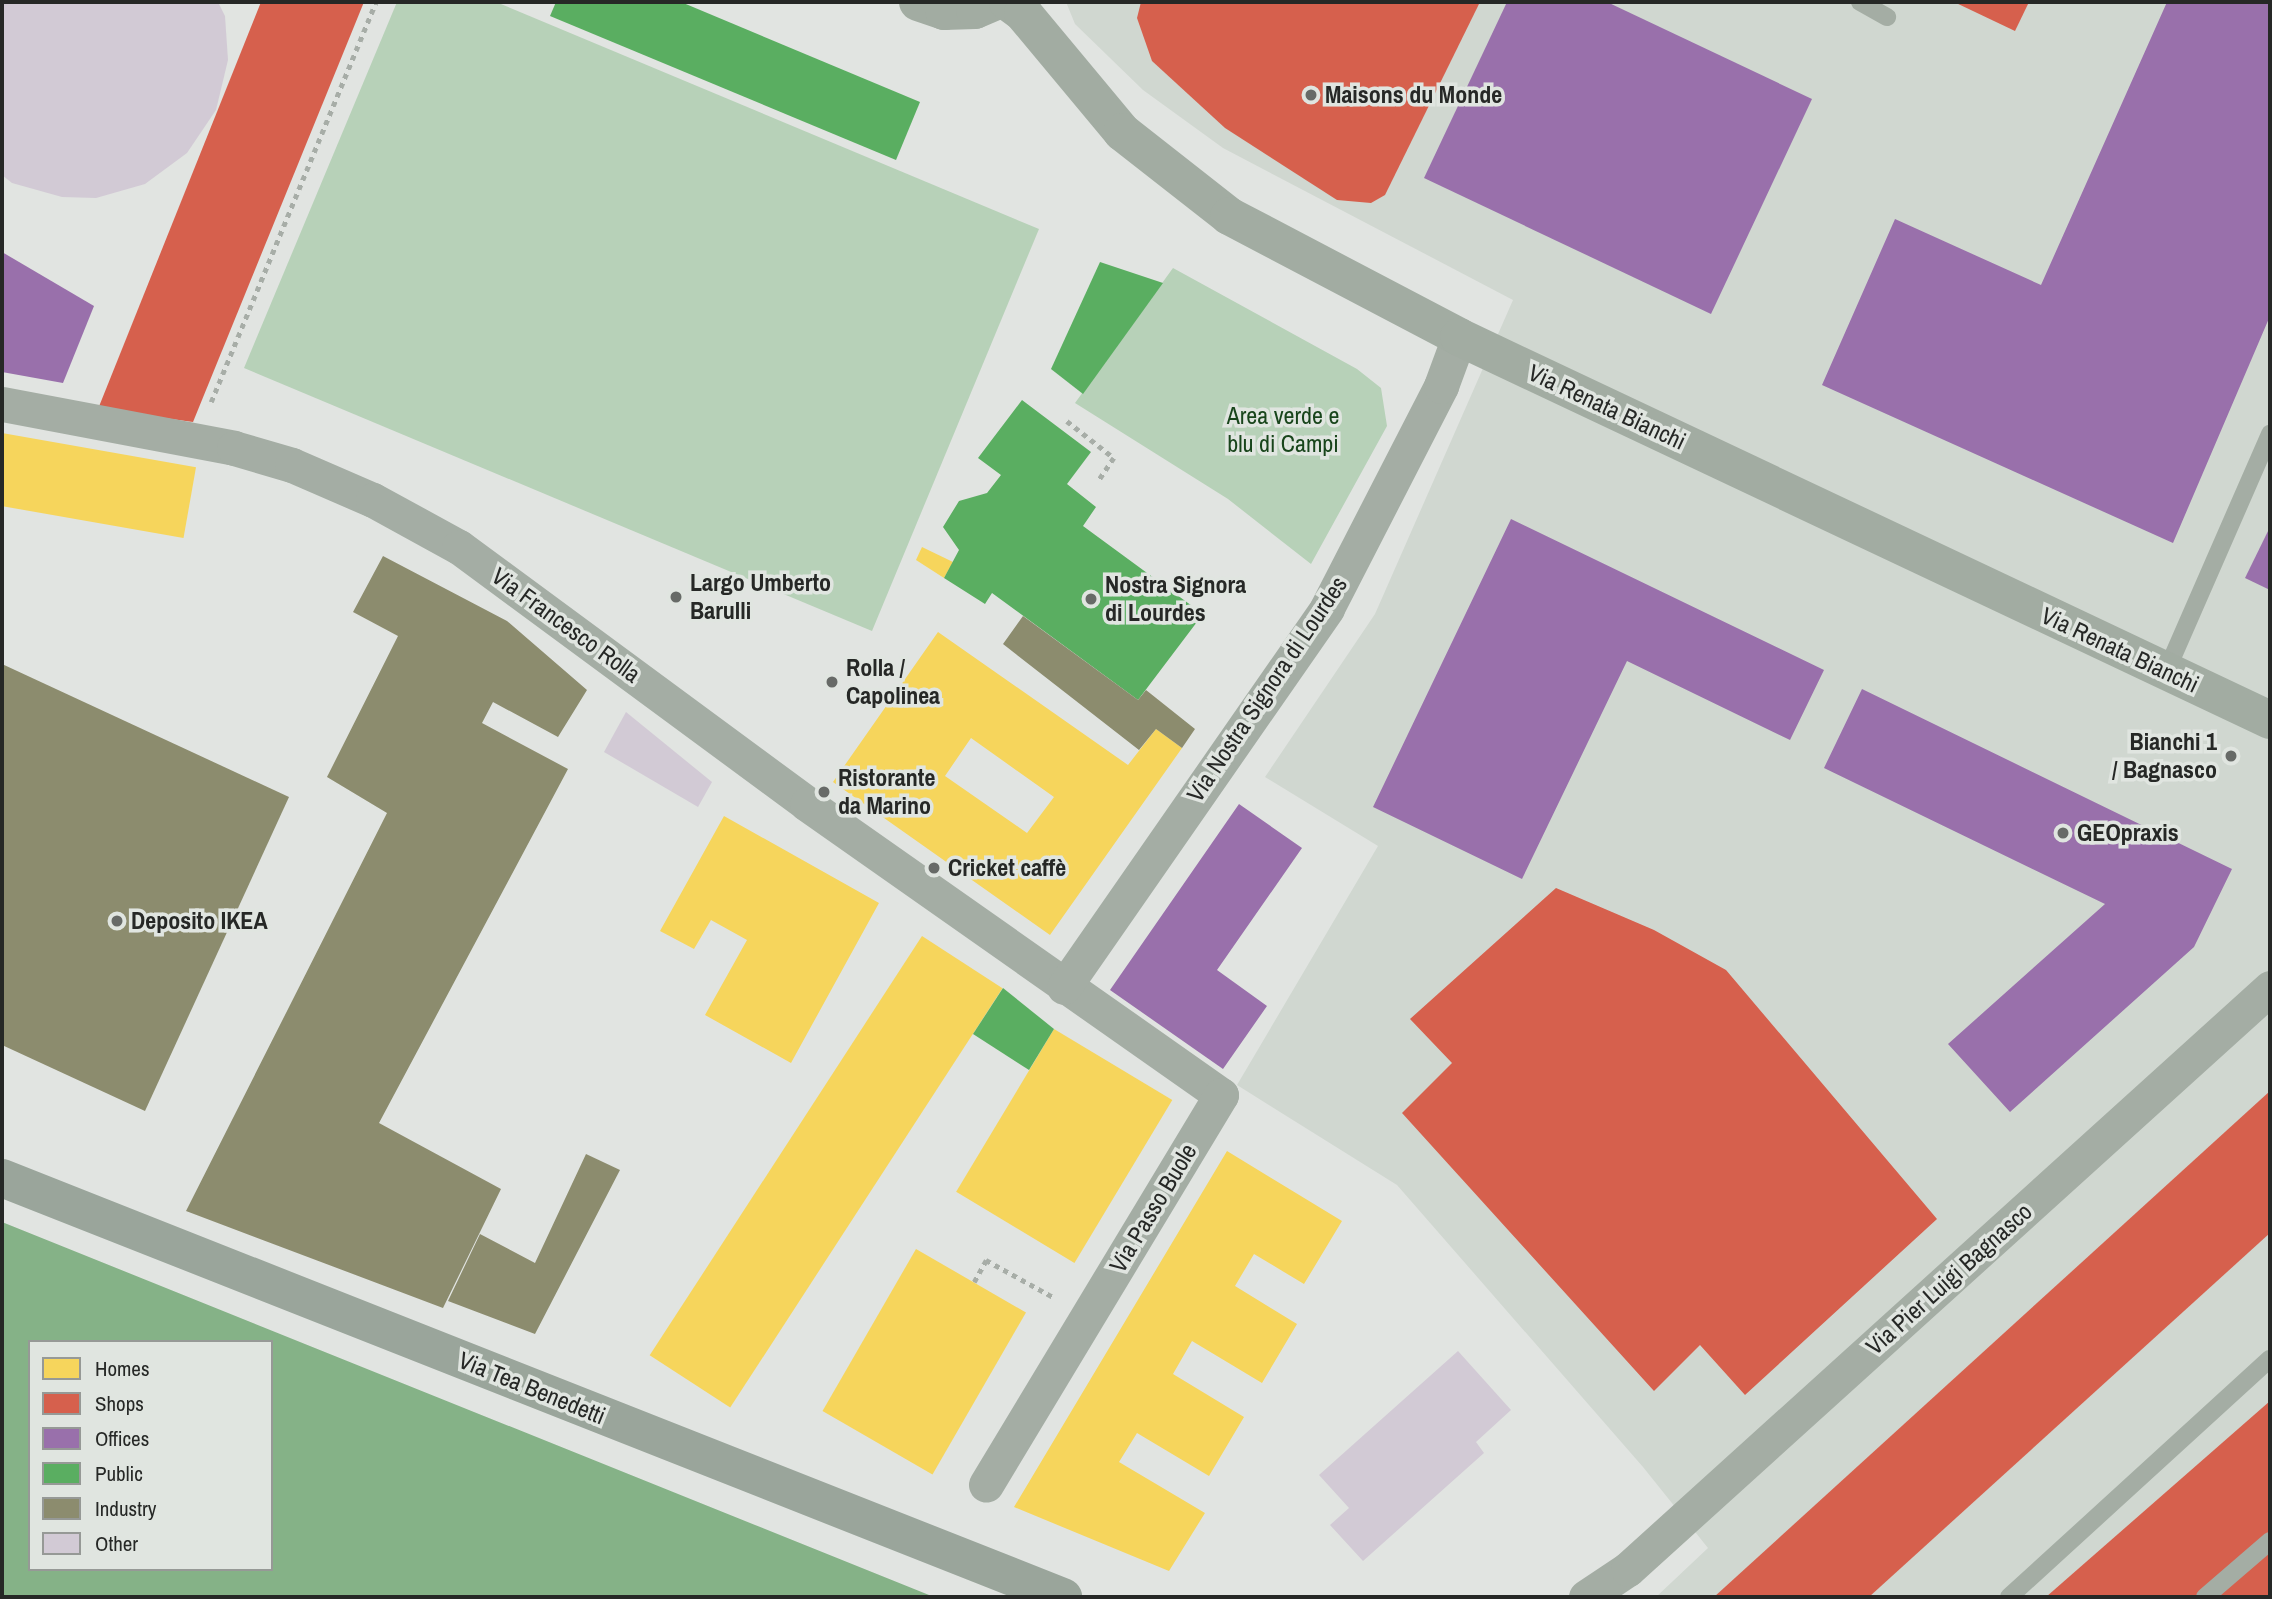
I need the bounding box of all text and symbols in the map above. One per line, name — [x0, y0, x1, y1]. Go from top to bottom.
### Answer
place label: Maisons du Monde — [1325, 81, 1502, 109]
marker: Maisons du Monde — [1303, 87, 1319, 103]
street label: Via Renata Bianchi — [1524, 358, 1690, 456]
park label: Area verde e blu di Campi — [1227, 402, 1339, 458]
street label: Via Francesco Rolla — [486, 561, 646, 689]
place label: Largo Umberto Barulli — [690, 569, 831, 625]
place label: Nostra Signora di Lourdes — [1105, 571, 1246, 627]
street label: Via Nostra Signora di Lourdes — [1181, 571, 1353, 807]
marker: Largo Umberto Barulli — [668, 589, 684, 605]
marker: Nostra Signora di Lourdes — [1083, 591, 1099, 607]
street label: Via Renata Bianchi — [2037, 601, 2203, 699]
place label: Rolla / Capolinea — [846, 654, 940, 710]
marker: Rolla / Capolinea — [824, 674, 840, 690]
place label: Bianchi 1 / Bagnasco — [2112, 728, 2217, 784]
marker: Bianchi 1 / Bagnasco — [2223, 748, 2239, 764]
place label: Ristorante da Marino — [838, 764, 935, 820]
marker: Ristorante da Marino — [816, 784, 832, 800]
place label: GEOpraxis — [2077, 819, 2179, 847]
marker: GEOpraxis — [2055, 825, 2071, 841]
place label: Cricket caffè — [948, 854, 1066, 882]
marker: Cricket caffè — [926, 860, 942, 876]
place label: Deposito IKEA — [131, 907, 268, 935]
marker: Deposito IKEA — [109, 913, 125, 929]
street label: Via Passo Buole — [1103, 1138, 1203, 1278]
street label: Via Pier Luigi Bagnasco — [1860, 1197, 2038, 1361]
legend — [28, 1340, 273, 1571]
street label: Via Tea Benedetti — [454, 1345, 610, 1431]
text: Homes — [95, 1354, 150, 1383]
text: Shops — [95, 1389, 144, 1418]
text: Offices — [95, 1424, 149, 1453]
text: Public — [95, 1459, 143, 1488]
text: Industry — [95, 1494, 156, 1523]
text: Other — [95, 1529, 138, 1558]

